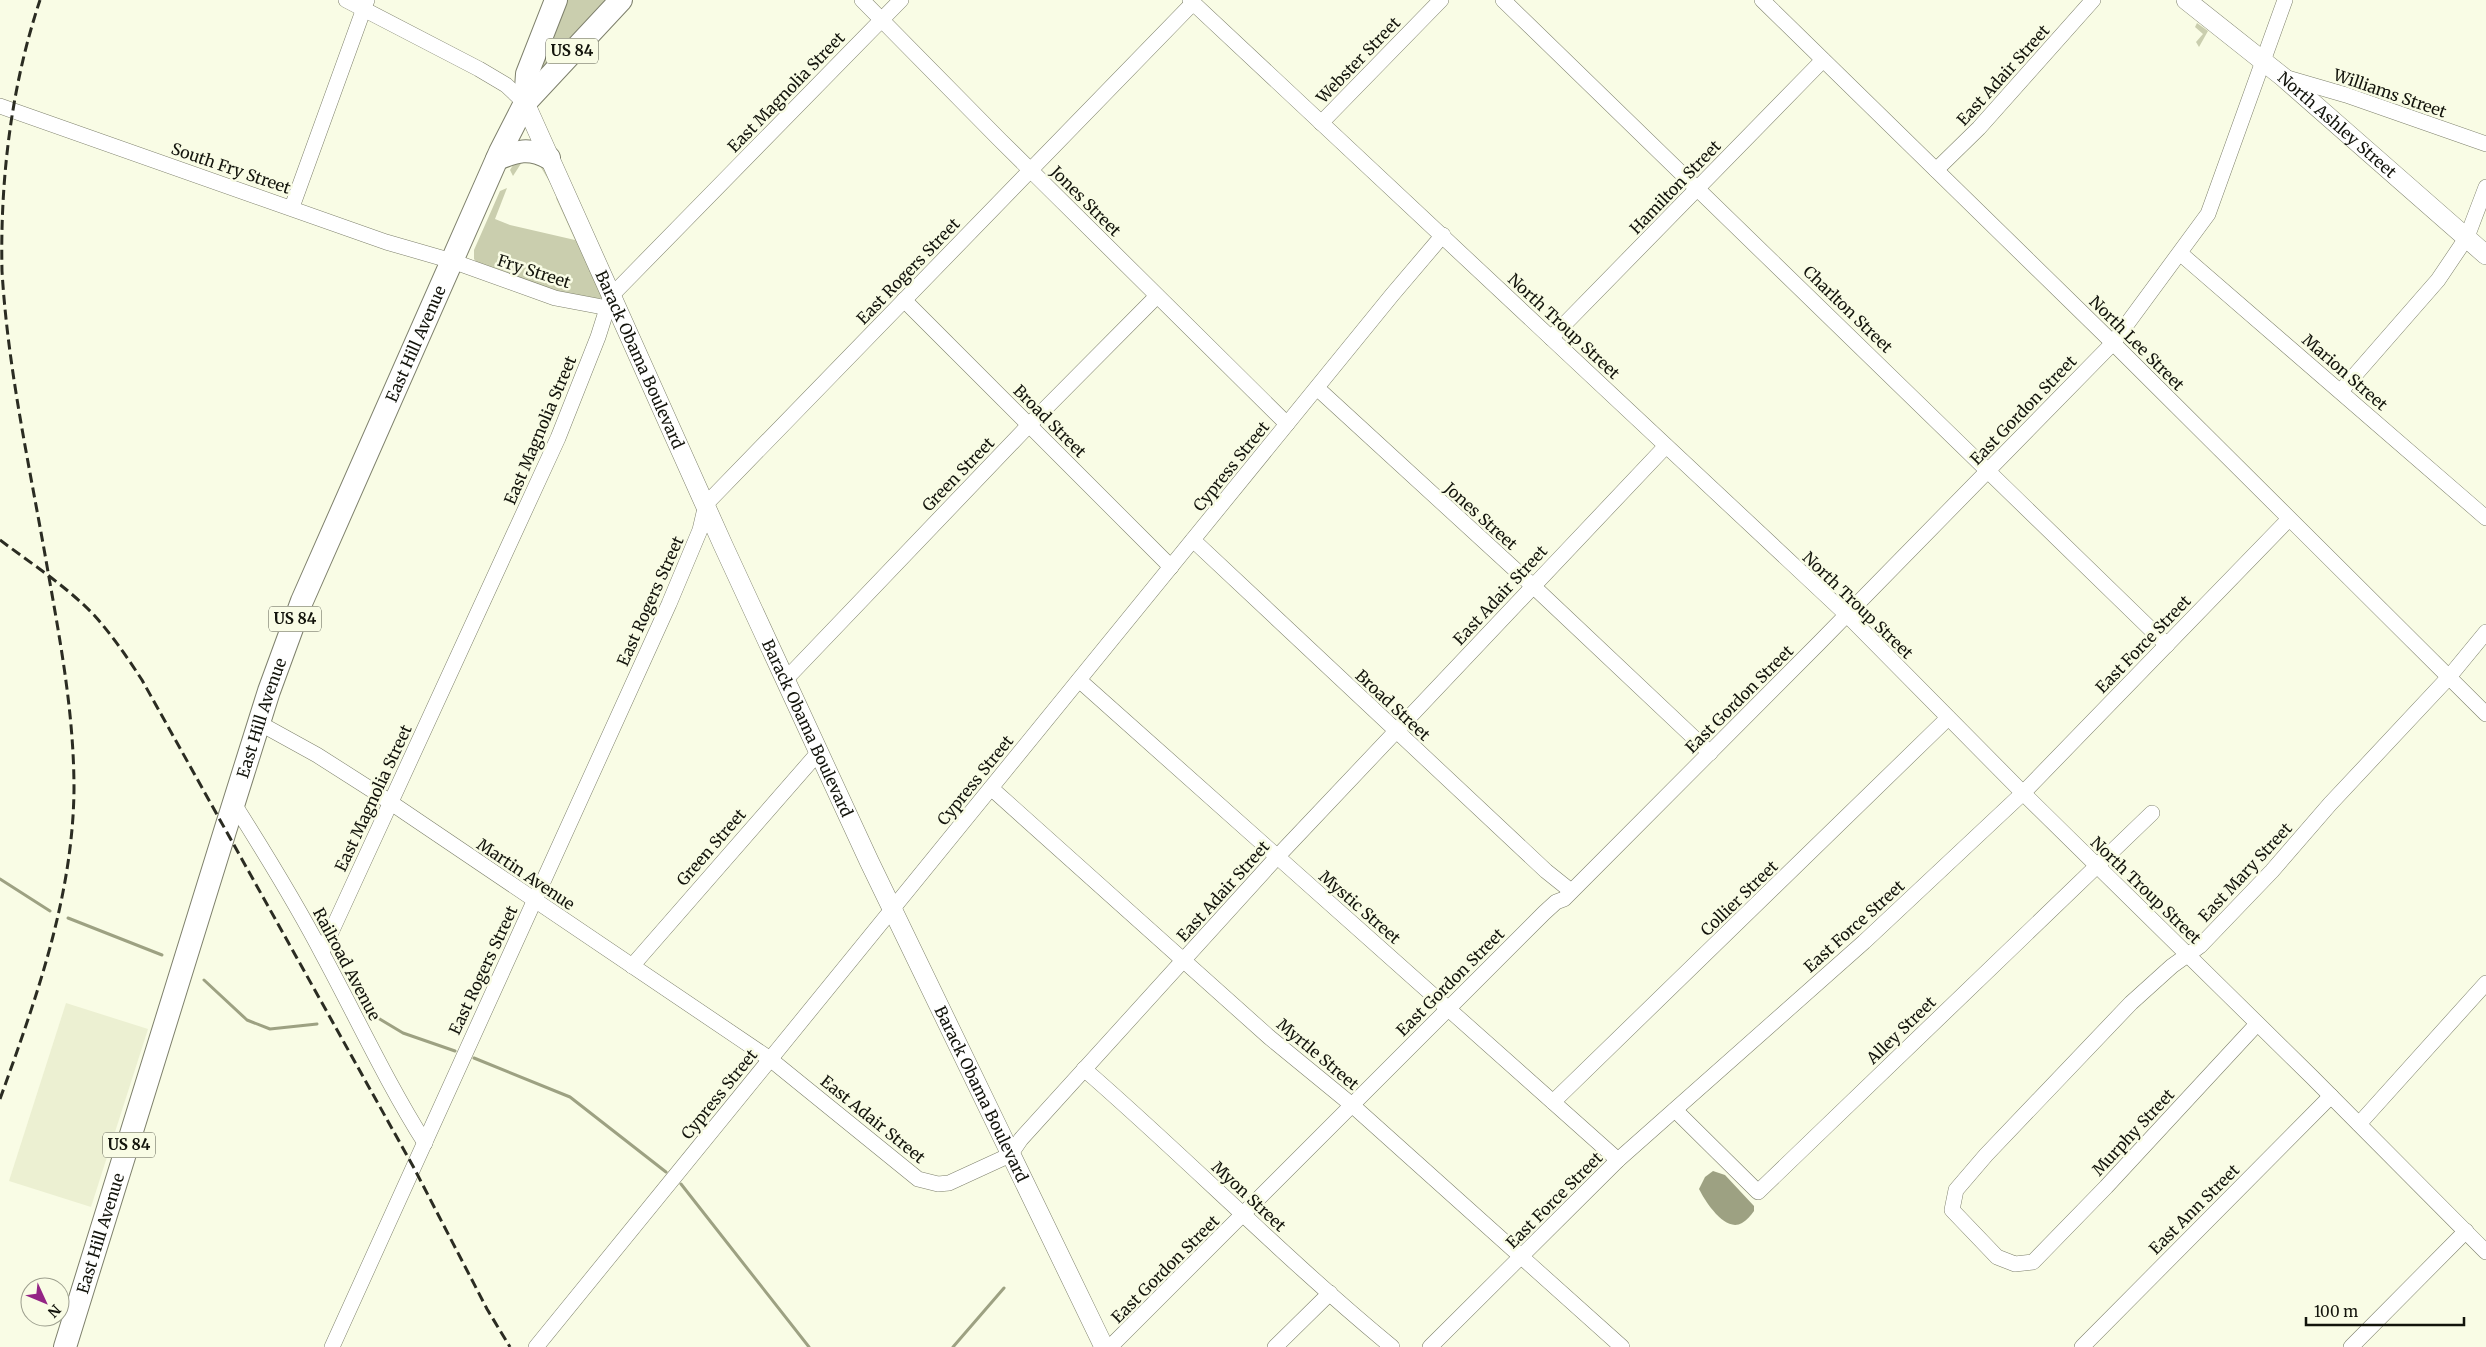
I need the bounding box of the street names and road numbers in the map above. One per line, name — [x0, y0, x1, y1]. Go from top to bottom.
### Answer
street label: Webster Street — [1311, 12, 1405, 108]
street label: East Adair Street — [1952, 20, 2054, 130]
street label: East Magnolia Street — [723, 27, 849, 156]
road number: US 84 — [546, 38, 598, 64]
street label: Williams Street — [2330, 64, 2450, 122]
street label: North Ashley Street — [2274, 67, 2401, 182]
street label: Hamilton Street — [1625, 135, 1725, 238]
street label: South Fry Street — [169, 138, 294, 198]
street label: Jones Street — [1046, 161, 1126, 241]
street label: East Rogers Street — [852, 213, 964, 328]
street label: Fry Street — [495, 250, 574, 292]
street label: Charlton Street — [1799, 261, 1897, 357]
street label: Barack Obama Boulevard — [591, 267, 689, 452]
street label: North Troup Street — [1504, 269, 1625, 383]
street label: East Hill Avenue — [381, 282, 450, 405]
street label: North Lee Street — [2085, 291, 2189, 395]
street label: Marion Street — [2298, 330, 2392, 415]
street label: East Gordon Street — [1966, 351, 2081, 469]
street label: East Magnolia Street — [500, 352, 581, 507]
street label: Broad Street — [1009, 380, 1091, 462]
street label: Cypress Street — [1189, 416, 1274, 515]
street label: Green Street — [918, 432, 999, 515]
street label: Jones Street — [1440, 477, 1522, 554]
street label: East Rogers Street — [612, 532, 688, 669]
street label: East Adair Street — [1449, 541, 1552, 649]
street label: North Troup Street — [1799, 547, 1918, 663]
street label: East Force Street — [2091, 590, 2195, 697]
road number: US 84 — [269, 606, 321, 632]
street label: Barack Obama Boulevard — [758, 636, 857, 820]
street label: East Gordon Street — [1681, 640, 1798, 757]
street label: East Hill Avenue — [232, 655, 290, 780]
street label: Broad Street — [1352, 665, 1435, 745]
street label: East Magnolia Street — [330, 721, 416, 875]
street label: Cypress Street — [933, 730, 1018, 829]
street label: Green Street — [672, 804, 750, 890]
street label: East Mary Street — [2194, 818, 2296, 926]
street label: North Troup Street — [2087, 832, 2206, 948]
street label: Martin Avenue — [473, 834, 579, 914]
street label: East Adair Street — [1172, 836, 1274, 946]
street label: Collier Street — [1696, 856, 1782, 940]
street label: Mystic Street — [1315, 866, 1405, 948]
street label: East Force Street — [1800, 875, 1909, 976]
street label: East Rogers Street — [444, 902, 522, 1038]
street label: Railroad Avenue — [309, 904, 385, 1024]
street label: East Gordon Street — [1392, 923, 1509, 1040]
street label: Alley Street — [1861, 991, 1940, 1069]
street label: Barack Obama Boulevard — [930, 1002, 1033, 1185]
street label: Myrtle Street — [1273, 1014, 1364, 1095]
street label: Cypress Street — [677, 1044, 762, 1143]
street label: East Adair Street — [817, 1071, 930, 1168]
street label: Murphy Street — [2088, 1084, 2179, 1180]
road number: US 84 — [103, 1132, 155, 1158]
street label: East Force Street — [1502, 1147, 1607, 1252]
street label: Myon Street — [1208, 1157, 1291, 1236]
street label: East Ann Street — [2145, 1159, 2244, 1258]
street label: East Hill Avenue — [72, 1171, 128, 1296]
street label: East Gordon Street — [1107, 1210, 1224, 1327]

